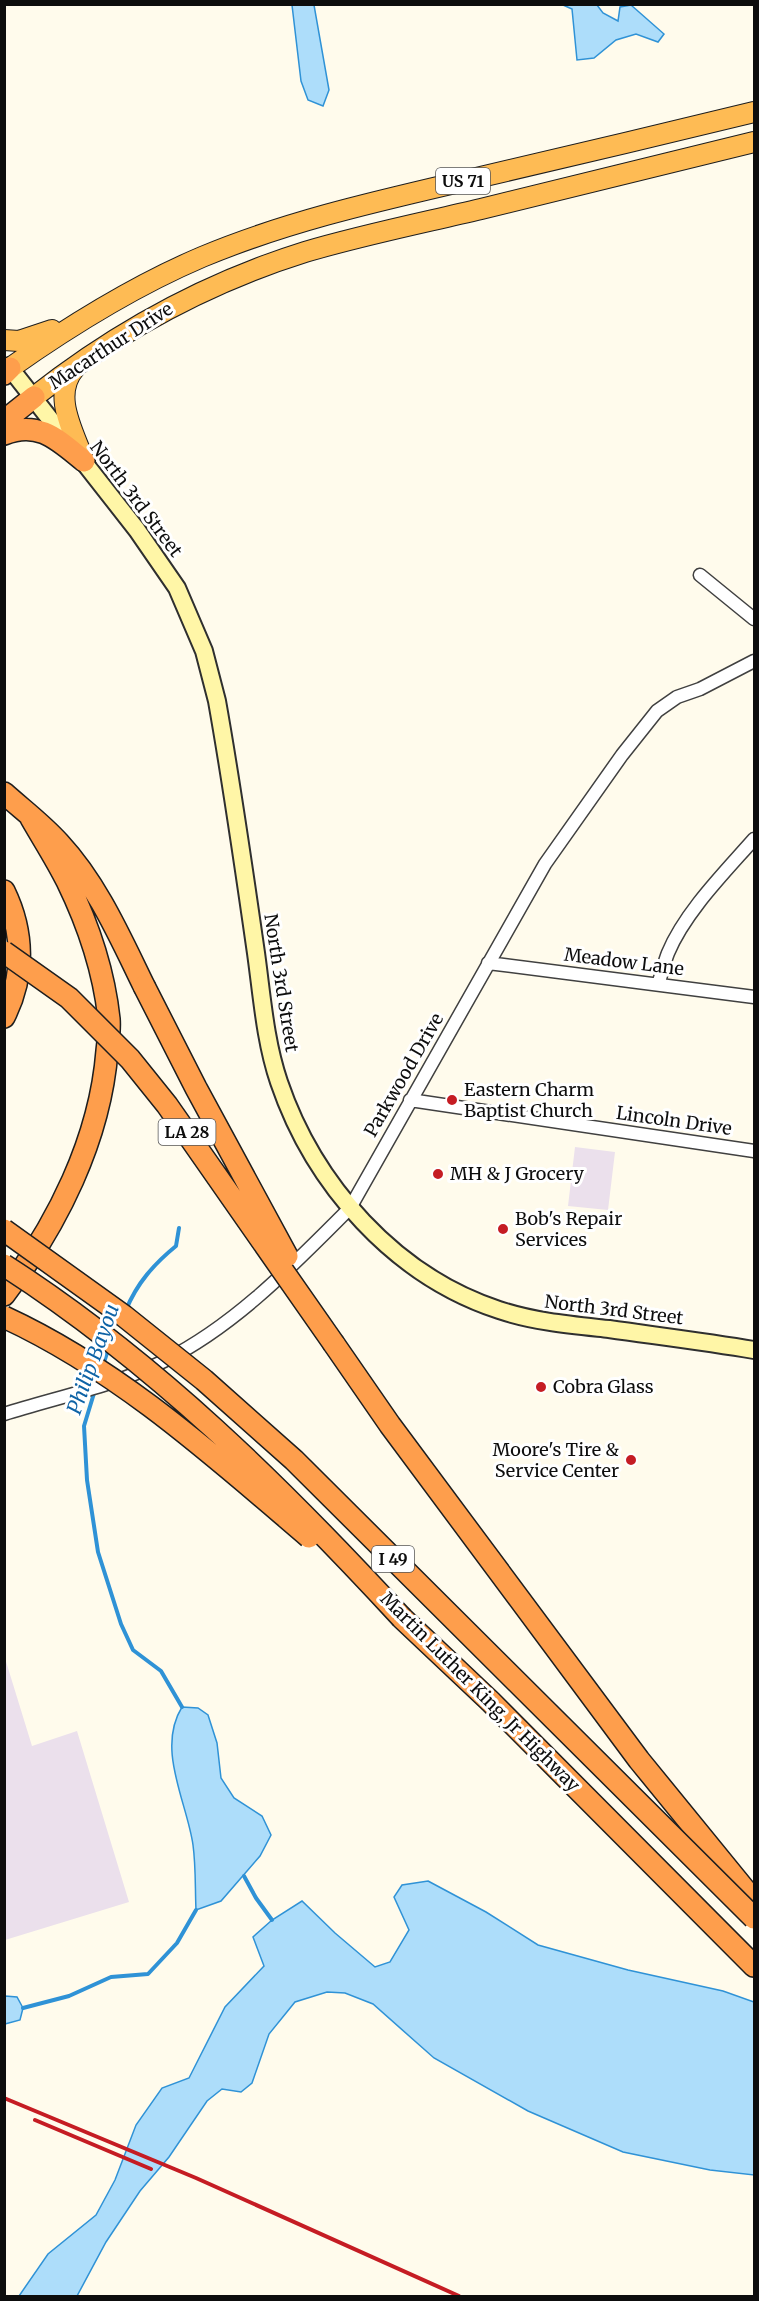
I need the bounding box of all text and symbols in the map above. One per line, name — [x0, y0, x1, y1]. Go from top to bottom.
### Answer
road number: US 71 — [436, 168, 490, 194]
street label: Macarthur Drive — [44, 297, 177, 394]
street label: North 3rd Street — [85, 436, 188, 561]
street label: North 3rd Street — [259, 912, 304, 1054]
street label: Meadow Lane — [563, 943, 685, 980]
street label: Parkwood Drive — [359, 1009, 448, 1141]
place label: Eastern Charm Baptist Church — [464, 1078, 594, 1122]
marker: Eastern Charm Baptist Church — [445, 1093, 459, 1107]
street label: Lincoln Drive — [615, 1101, 733, 1140]
road number: LA 28 — [158, 1119, 216, 1145]
place label: MH & J Grocery — [450, 1162, 585, 1185]
marker: MH & J Grocery — [431, 1167, 445, 1181]
place label: Bob's Repair Services — [515, 1207, 622, 1251]
marker: Bob's Repair Services — [496, 1222, 510, 1236]
street label: North 3rd Street — [543, 1290, 685, 1329]
water label: Philip Bayou — [61, 1300, 124, 1417]
place label: Cobra Glass — [553, 1375, 654, 1398]
marker: Cobra Glass — [534, 1380, 548, 1394]
place label: Moore's Tire & Service Center — [493, 1438, 619, 1482]
marker: Moore's Tire & Service Center — [624, 1453, 638, 1467]
road number: I 49 — [372, 1546, 414, 1572]
street label: Martin Luther King, Jr Highway — [376, 1587, 585, 1797]

